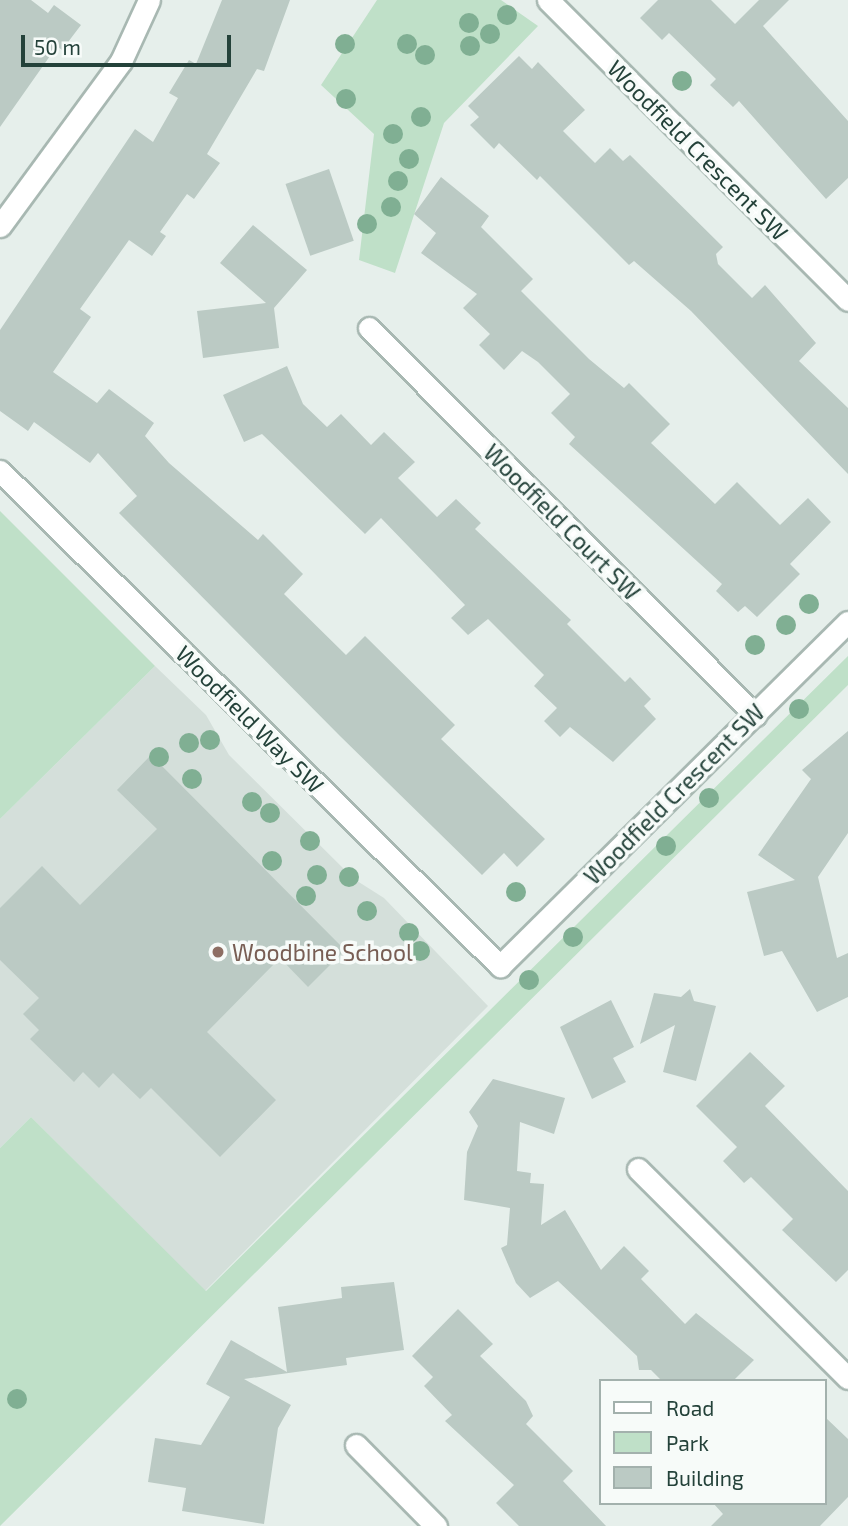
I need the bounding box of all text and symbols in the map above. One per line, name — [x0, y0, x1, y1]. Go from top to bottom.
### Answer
scale bar — [24, 21, 234, 65]
text: 50 m — [34, 34, 81, 59]
street label: Woodfield Crescent SW — [602, 54, 794, 246]
street label: Woodfield Court SW — [478, 438, 646, 606]
street label: Woodfield Way SW — [170, 639, 330, 799]
street label: Woodfield Crescent SW — [578, 698, 770, 890]
place label: Woodbine School — [232, 938, 413, 966]
marker: Woodbine School — [210, 944, 226, 960]
legend — [600, 1379, 827, 1505]
text: Road — [666, 1395, 714, 1420]
text: Park — [666, 1430, 709, 1455]
text: Building — [666, 1465, 744, 1490]

